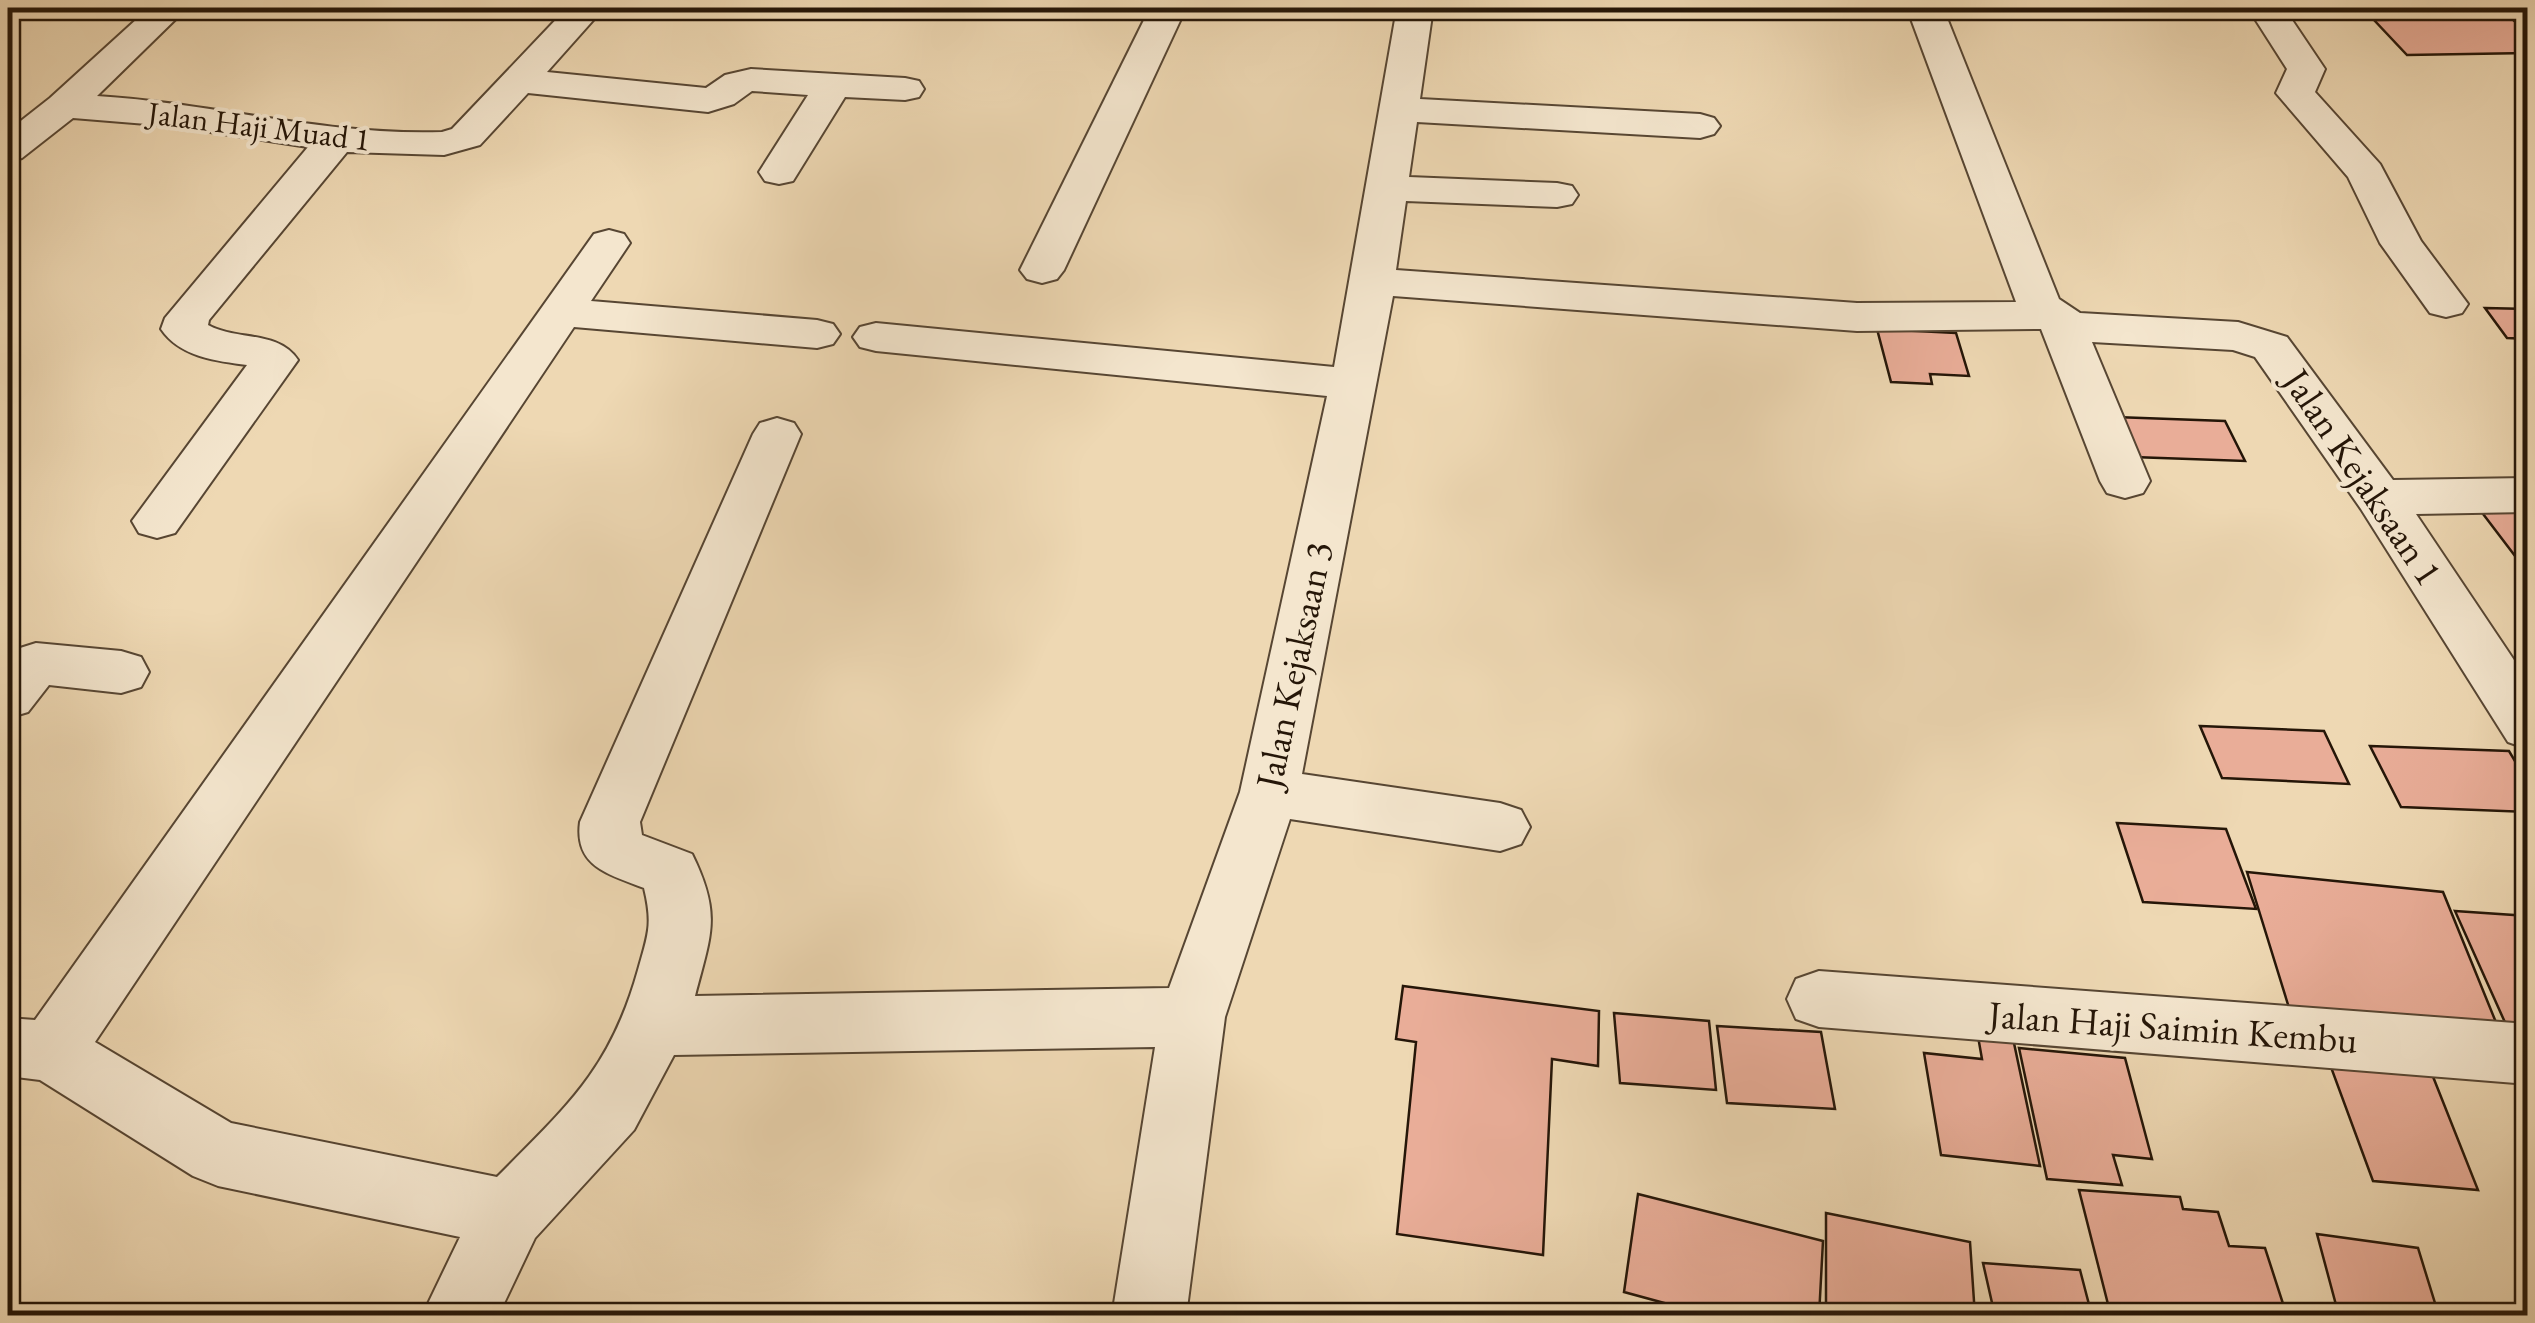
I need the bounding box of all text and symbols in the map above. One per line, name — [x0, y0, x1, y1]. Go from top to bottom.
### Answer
street label: Jalan Haji Muad 1 — [142, 91, 373, 160]
street label: Jalan Kejaksaan 1 — [2271, 357, 2454, 594]
street label: Jalan Kejaksaan 3 — [1243, 537, 1344, 796]
street label: Jalan Haji Saimin Kembu — [1984, 989, 2359, 1064]

